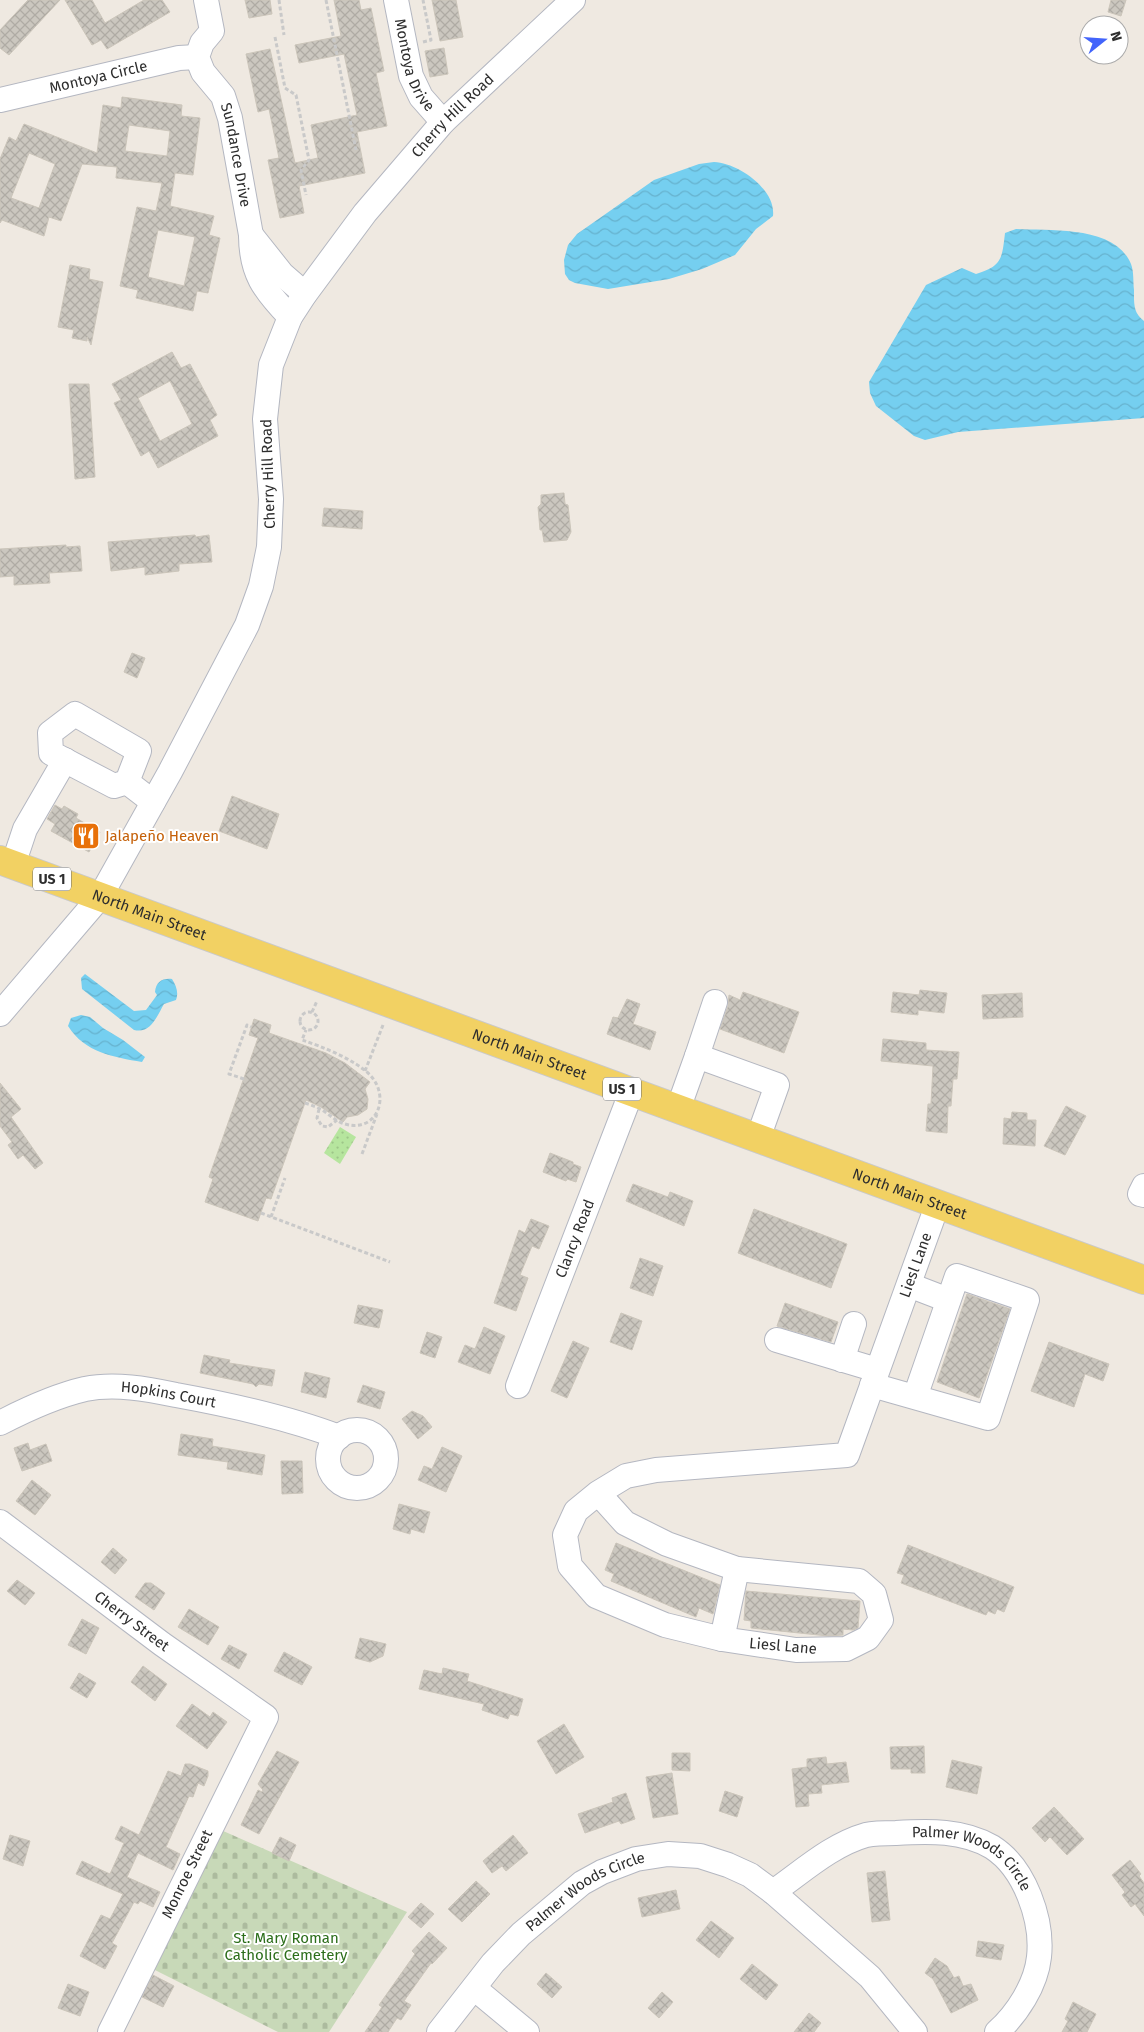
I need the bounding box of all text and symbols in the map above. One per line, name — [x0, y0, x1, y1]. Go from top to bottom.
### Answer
north arrow — [1079, 15, 1129, 65]
street label: Montoya Drive — [391, 17, 438, 115]
text: N — [1106, 29, 1125, 43]
street label: Montoya Circle — [48, 57, 149, 97]
street label: Cherry Hill Road — [408, 70, 498, 161]
street label: Sundance Drive — [217, 100, 255, 209]
street label: Cherry Hill Road — [257, 419, 279, 529]
restaurant icon: Jalapeño Heaven — [71, 821, 101, 851]
place label: Jalapeño Heaven — [105, 827, 219, 845]
road number: US 1 — [33, 868, 71, 891]
street label: North Main Street — [90, 886, 210, 944]
street label: North Main Street — [470, 1025, 590, 1084]
road number: US 1 — [603, 1078, 641, 1100]
street label: North Main Street — [850, 1165, 970, 1223]
street label: Clancy Road — [552, 1197, 598, 1280]
street label: Liesl Lane — [896, 1230, 936, 1300]
street label: Hopkins Court — [120, 1378, 218, 1412]
street label: Cherry Street — [91, 1587, 173, 1656]
street label: Liesl Lane — [748, 1634, 818, 1658]
street label: Palmer Woods Circle — [912, 1823, 1035, 1894]
street label: Monroe Street — [158, 1826, 216, 1921]
street label: Palmer Woods Circle — [522, 1849, 646, 1935]
park label: St. Mary Roman Catholic Cemetery — [225, 1929, 348, 1964]

